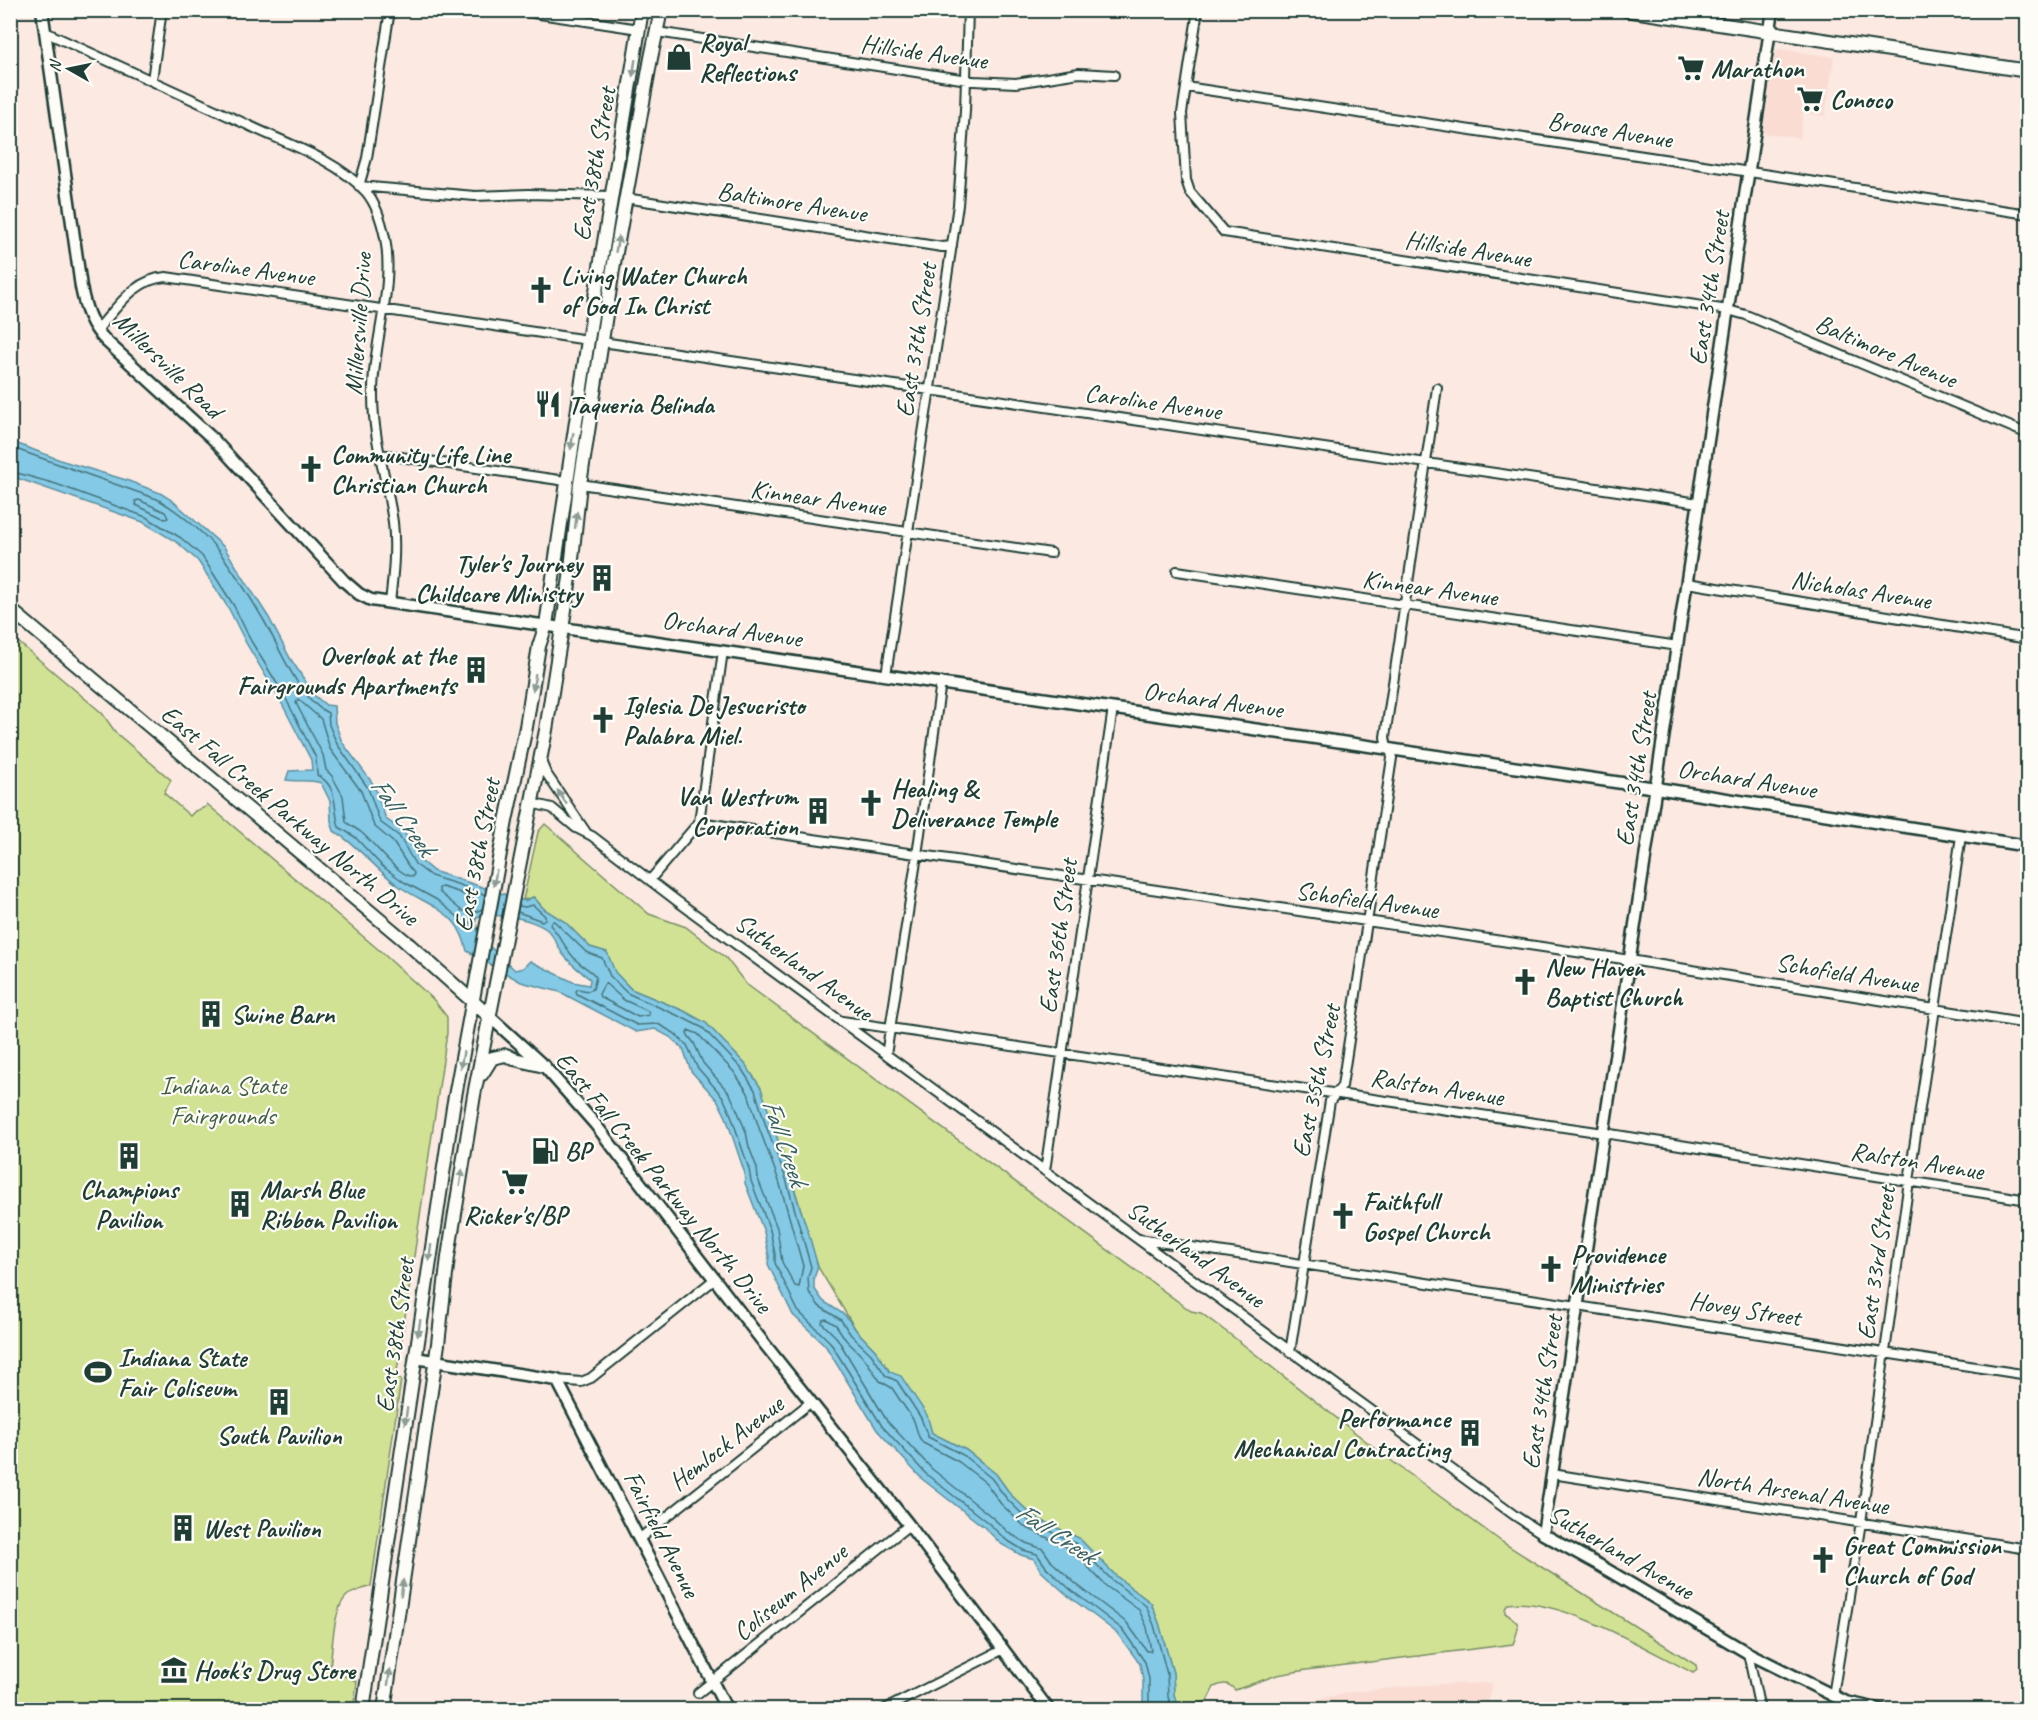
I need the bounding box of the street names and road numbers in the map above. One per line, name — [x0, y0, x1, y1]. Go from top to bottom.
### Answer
street label: Hillside Avenue — [859, 27, 991, 77]
street label: East 38th Street — [564, 82, 624, 243]
street label: Brouse Avenue — [1546, 104, 1676, 156]
street label: Baltimore Avenue — [715, 174, 871, 230]
street label: East 34th Street — [1681, 206, 1738, 367]
street label: Hillside Avenue — [1403, 223, 1535, 275]
street label: Caroline Avenue — [176, 242, 319, 294]
street label: Millersville Drive — [337, 250, 380, 396]
street label: East 37th Street — [888, 258, 945, 419]
street label: Millersville Road — [106, 304, 233, 428]
street label: Baltimore Avenue — [1810, 306, 1964, 397]
street label: Caroline Avenue — [1083, 376, 1226, 428]
street label: Kinnear Avenue — [748, 472, 889, 524]
street label: Kinnear Avenue — [1360, 562, 1501, 614]
street label: Nicholas Avenue — [1789, 563, 1935, 618]
street label: Orchard Avenue — [660, 603, 806, 655]
street label: Orchard Avenue — [1141, 674, 1287, 726]
street label: East 34th Street — [1608, 687, 1665, 848]
street label: East Fall Creek Parkway North Drive — [154, 697, 426, 933]
street label: Orchard Avenue — [1675, 752, 1821, 807]
street label: East 38th Street — [446, 773, 508, 934]
street label: East 36th Street — [1031, 855, 1085, 1015]
street label: Schofield Avenue — [1294, 874, 1442, 927]
street label: Sutherland Avenue — [728, 906, 881, 1029]
street label: Schofield Avenue — [1774, 945, 1922, 1001]
street label: East 35th Street — [1284, 999, 1349, 1160]
street label: East Fall Creek Parkway North Drive — [548, 1044, 781, 1321]
street label: Ralston Avenue — [1368, 1060, 1507, 1114]
street label: Ralston Avenue — [1848, 1134, 1987, 1188]
street label: East 33rd Street — [1849, 1182, 1903, 1342]
street label: Sutherland Avenue — [1120, 1193, 1273, 1316]
street label: East 38th Street — [368, 1254, 422, 1414]
street label: Hovey Street — [1687, 1284, 1805, 1334]
street label: East 34th Street — [1514, 1310, 1571, 1471]
street label: Hemlock Avenue — [662, 1387, 791, 1498]
street label: North Arsenal Avenue — [1695, 1460, 1892, 1523]
street label: Fairfield Avenue — [616, 1465, 709, 1604]
street label: Sutherland Avenue — [1542, 1497, 1701, 1608]
street label: Coliseum Avenue — [726, 1534, 856, 1648]

